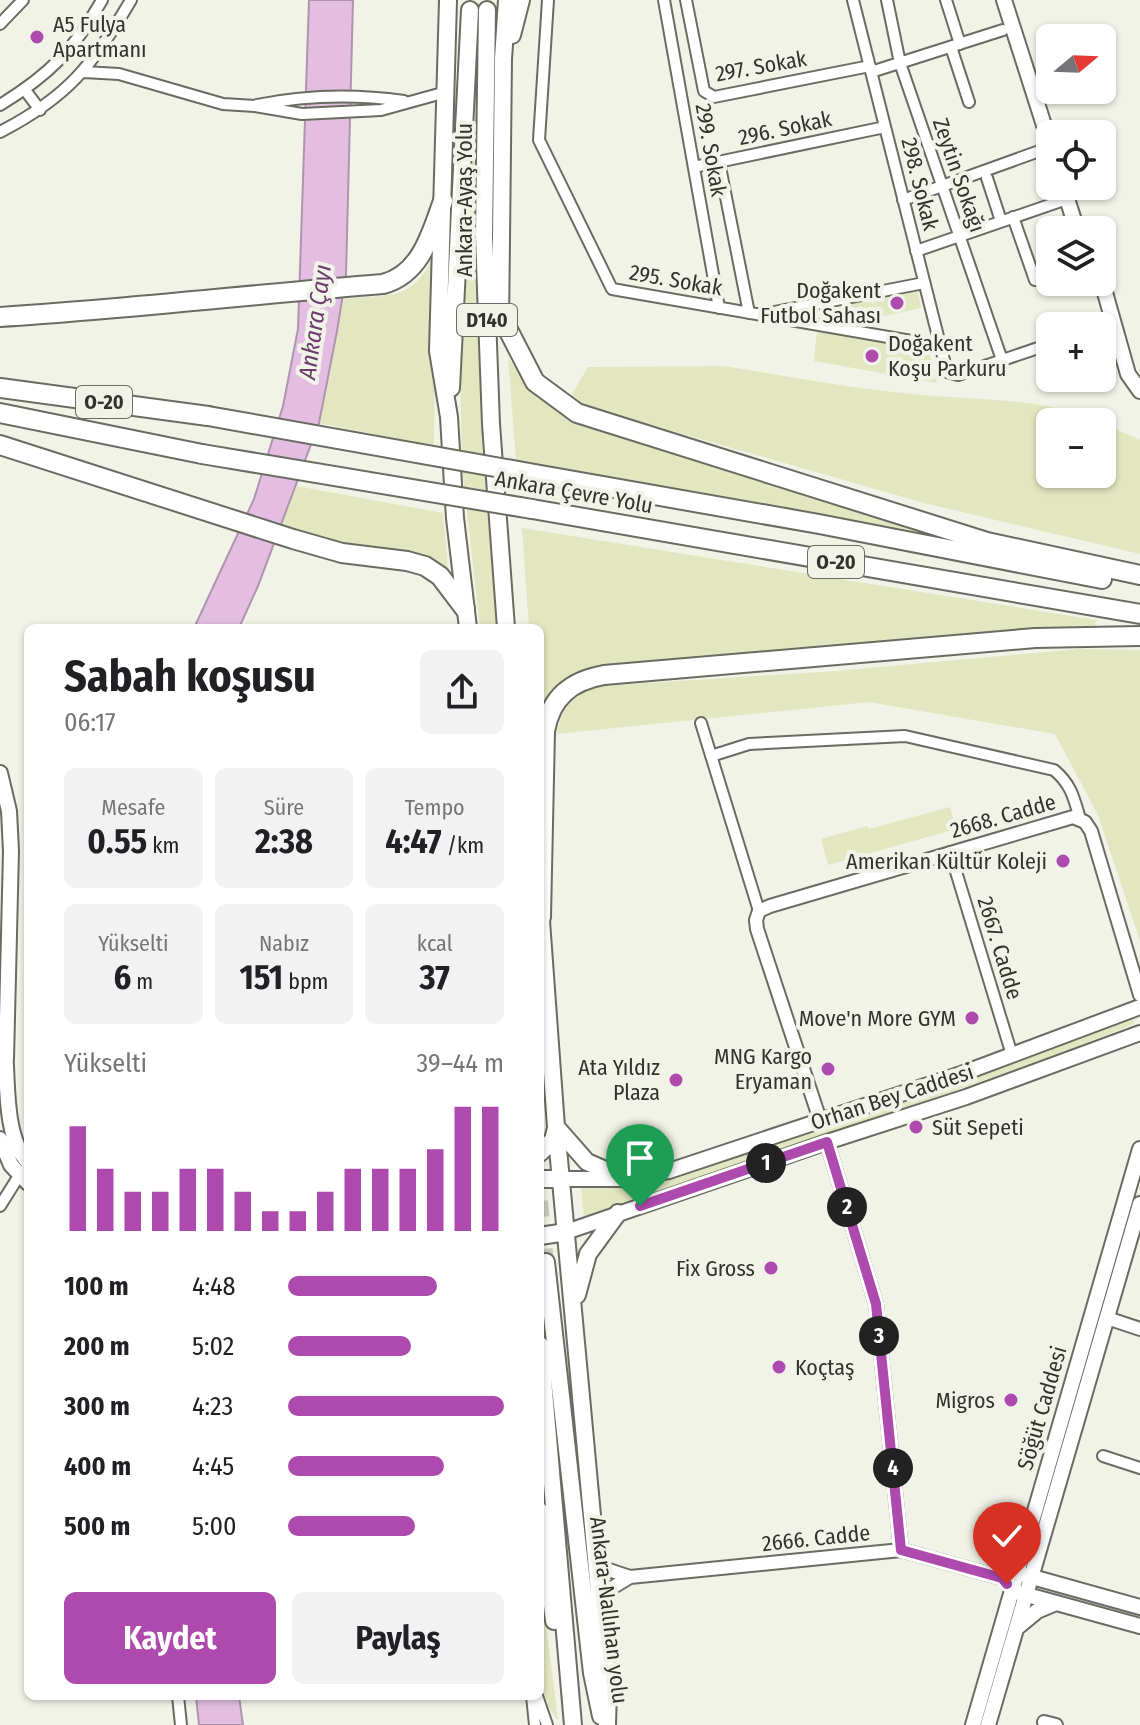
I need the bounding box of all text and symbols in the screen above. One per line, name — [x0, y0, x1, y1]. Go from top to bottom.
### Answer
place label: A5 Fulya Apartmanı — [53, 11, 147, 63]
north arrow — [1036, 24, 1116, 104]
map controls — [1036, 24, 1116, 488]
marker: A5 Fulya Apartmanı — [28, 28, 46, 46]
street label: 297. Sokak — [713, 45, 809, 87]
street label: 299. Sokak — [690, 101, 733, 199]
street label: 296. Sokak — [736, 105, 835, 151]
street label: Zeytin Sokağı — [927, 114, 991, 236]
button: locate — [1036, 120, 1116, 200]
street label: Ankara-Ayaş Yolu — [451, 123, 478, 277]
street label: 298. Sokak — [895, 135, 945, 234]
button: layers — [1036, 216, 1116, 296]
street label: 295. Sokak — [628, 259, 725, 302]
water label: Ankara Çayı — [293, 263, 337, 382]
place label: Doğakent Futbol Sahası — [760, 277, 882, 329]
marker: Doğakent Futbol Sahası — [888, 294, 906, 312]
road number: D140 — [457, 304, 517, 336]
button: + — [1036, 312, 1116, 392]
place label: Doğakent Koşu Parkuru — [888, 330, 1007, 382]
marker: Doğakent Koşu Parkuru — [863, 347, 881, 365]
road number: O-20 — [76, 386, 132, 418]
button: − — [1036, 408, 1116, 488]
street label: Ankara Çevre Yolu — [493, 465, 655, 520]
road number: O-20 — [808, 546, 864, 578]
text: Sabah koşusu — [64, 650, 316, 703]
button: share — [420, 650, 504, 734]
text: 06:17 — [64, 707, 116, 738]
street label: 2668. Cadde — [947, 788, 1059, 844]
text: Mesafe — [101, 794, 165, 821]
text: Süre — [264, 794, 304, 821]
text: Tempo — [405, 794, 465, 821]
text: 0.55 — [87, 821, 147, 862]
text: 2:38 — [255, 821, 313, 862]
text: 4:47 — [385, 821, 442, 862]
text: km — [147, 832, 179, 859]
text: /km — [442, 832, 484, 859]
place label: Amerikan Kültür Koleji — [846, 848, 1047, 875]
marker: Amerikan Kültür Koleji — [1054, 852, 1072, 870]
street label: 2667. Cadde — [972, 893, 1028, 1003]
text: Yükselti — [98, 930, 169, 957]
text: Nabız — [259, 930, 309, 957]
text: kcal — [417, 930, 452, 957]
text: 6 — [113, 957, 131, 998]
text: 151 — [239, 957, 283, 998]
text: 37 — [419, 957, 450, 998]
text: m — [131, 968, 153, 995]
text: bpm — [283, 968, 329, 995]
place label: Move'n More GYM — [799, 1005, 956, 1032]
marker: Move'n More GYM — [963, 1009, 981, 1027]
place label: MNG Kargo Eryaman — [714, 1043, 812, 1095]
text: Yükselti — [64, 1048, 147, 1079]
text: 39–44 m — [417, 1048, 504, 1079]
place label: Ata Yıldız Plaza — [578, 1054, 660, 1106]
street label: Orhan Bey Caddesi — [807, 1058, 977, 1136]
marker: MNG Kargo Eryaman — [819, 1060, 837, 1078]
marker: Ata Yıldız Plaza — [667, 1071, 685, 1089]
place label: Süt Sepeti — [932, 1114, 1024, 1141]
marker: Süt Sepeti — [907, 1118, 925, 1136]
pin — [606, 1124, 674, 1206]
icon: arrive — [618, 1136, 662, 1180]
pin: 1 — [746, 1143, 786, 1183]
text: 1 — [761, 1149, 771, 1176]
pin: 2 — [827, 1187, 867, 1227]
text: 2 — [842, 1193, 852, 1220]
place label: Fix Gross — [676, 1255, 755, 1282]
marker: Fix Gross — [762, 1259, 780, 1277]
text: 100 m — [64, 1271, 129, 1302]
text: 4:48 — [192, 1271, 236, 1302]
pin: 3 — [859, 1316, 899, 1356]
text: 3 — [874, 1322, 884, 1349]
text: 200 m — [64, 1331, 130, 1362]
text: 5:02 — [192, 1331, 234, 1362]
street label: Söğüt Caddesi — [1011, 1343, 1073, 1473]
place label: Koçtaş — [795, 1354, 854, 1381]
marker: Koçtaş — [770, 1358, 788, 1376]
place label: Migros — [935, 1387, 995, 1414]
text: 300 m — [64, 1391, 130, 1422]
text: 4:23 — [192, 1391, 233, 1422]
marker: Migros — [1002, 1391, 1020, 1409]
pin: 4 — [873, 1448, 913, 1488]
text: 400 m — [64, 1451, 131, 1482]
text: 4:45 — [192, 1451, 234, 1482]
text: 4 — [887, 1454, 899, 1481]
pin — [973, 1502, 1041, 1584]
text: 500 m — [64, 1511, 130, 1542]
text: 5:00 — [192, 1511, 237, 1542]
icon: check — [985, 1514, 1029, 1558]
street label: Ankara-Nallıhan yolu — [584, 1515, 634, 1705]
street label: 2666. Cadde — [761, 1519, 871, 1557]
button: Kaydet — [64, 1592, 276, 1684]
button: Paylaş — [292, 1592, 504, 1684]

